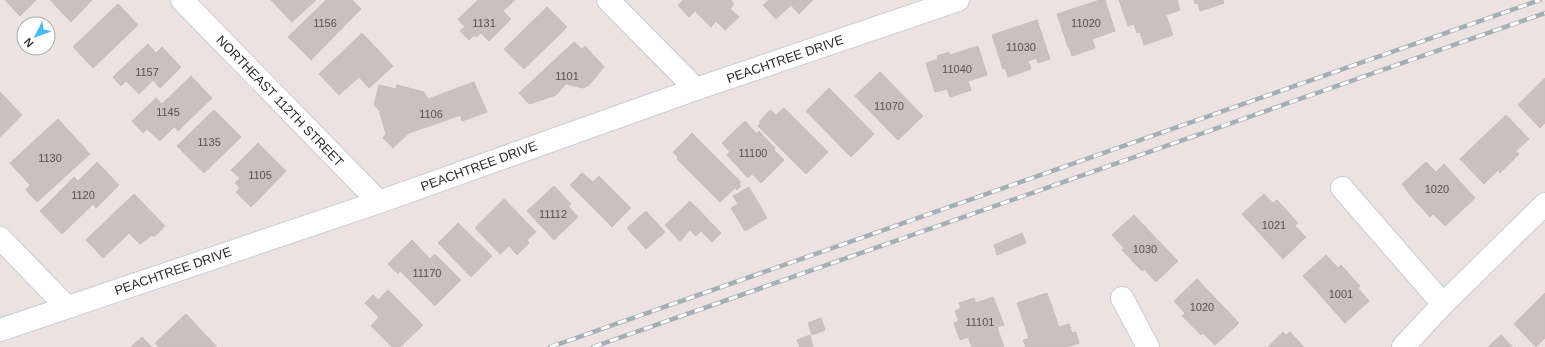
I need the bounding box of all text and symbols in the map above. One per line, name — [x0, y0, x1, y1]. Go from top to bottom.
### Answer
north arrow — [16, 16, 56, 56]
house number: 1156 — [313, 17, 337, 29]
house number: 1131 — [472, 17, 496, 29]
house number: 11020 — [1071, 17, 1101, 29]
street label: NORTHEAST 112TH STREET — [213, 32, 347, 170]
street label: PEACHTREE DRIVE — [724, 32, 846, 86]
text: N — [21, 36, 36, 50]
house number: 11030 — [1006, 41, 1036, 53]
house number: 11040 — [942, 63, 972, 75]
house number: 1157 — [135, 66, 159, 78]
house number: 1101 — [555, 70, 579, 82]
house number: 11070 — [874, 100, 904, 112]
house number: 1145 — [156, 106, 180, 118]
house number: 1106 — [419, 108, 443, 120]
house number: 1135 — [197, 136, 221, 148]
street label: PEACHTREE DRIVE — [419, 138, 540, 194]
house number: 11100 — [739, 147, 767, 159]
house number: 1130 — [38, 152, 62, 164]
house number: 1105 — [248, 169, 272, 181]
house number: 1020 — [1425, 183, 1449, 195]
house number: 1120 — [71, 189, 95, 201]
house number: 11112 — [539, 208, 567, 220]
house number: 1021 — [1262, 219, 1286, 231]
house number: 1030 — [1133, 243, 1157, 255]
street label: PEACHTREE DRIVE — [112, 244, 234, 298]
house number: 11170 — [413, 267, 441, 279]
house number: 1001 — [1329, 288, 1353, 300]
house number: 1020 — [1190, 301, 1214, 313]
house number: 11101 — [966, 316, 994, 328]

